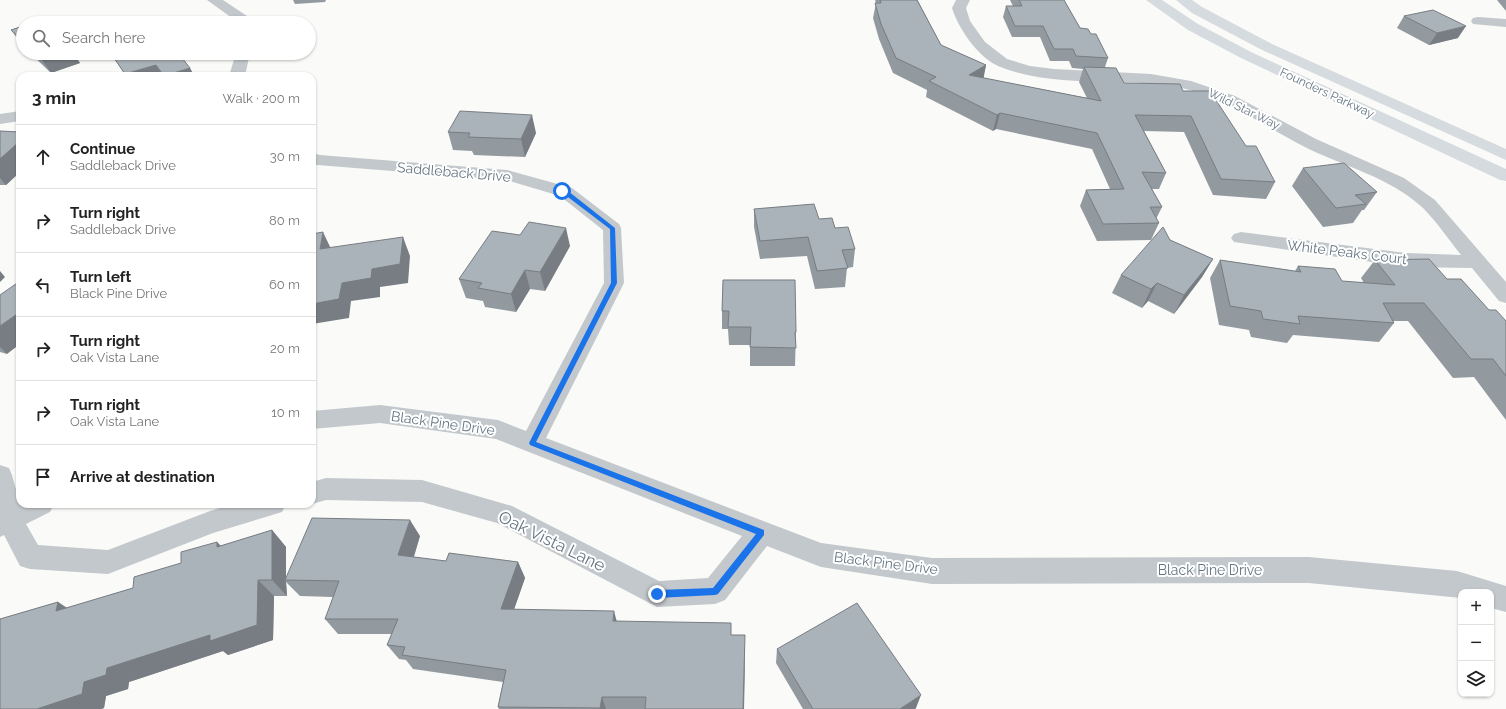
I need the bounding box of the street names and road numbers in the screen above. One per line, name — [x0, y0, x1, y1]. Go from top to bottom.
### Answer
street label: Founders Parkway — [1278, 65, 1377, 121]
street label: Wild Star Way — [1206, 86, 1283, 133]
street label: Saddleback Drive — [397, 159, 511, 185]
street label: White Peaks Court — [1286, 237, 1408, 267]
street label: Black Pine Drive — [390, 408, 496, 438]
street label: Oak Vista Lane — [495, 506, 609, 576]
street label: Black Pine Drive — [833, 549, 939, 577]
street label: Black Pine Drive — [1158, 562, 1262, 578]

